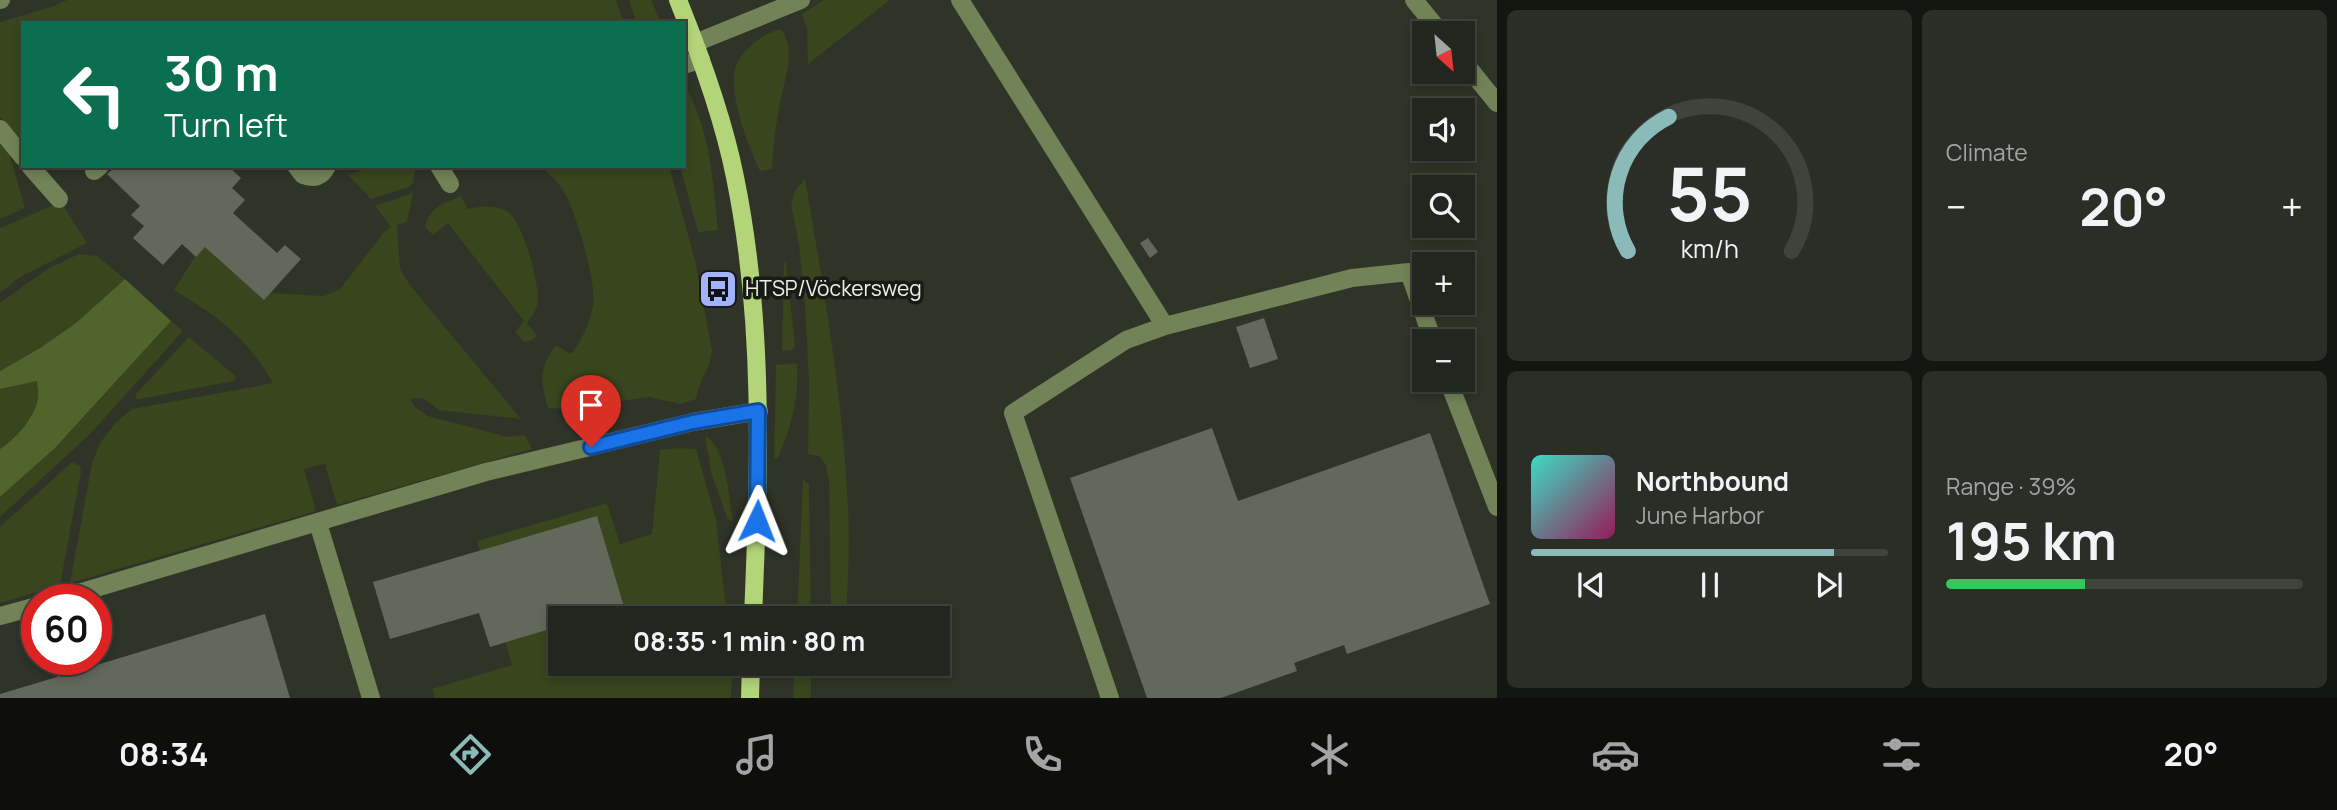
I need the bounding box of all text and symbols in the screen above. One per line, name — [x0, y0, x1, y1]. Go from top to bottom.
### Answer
north arrow — [1412, 21, 1475, 84]
map controls — [1412, 21, 1475, 392]
text: 30 m — [164, 39, 279, 106]
icon: left — [49, 49, 140, 140]
button: sound — [1412, 98, 1475, 161]
text: Turn left — [164, 103, 288, 147]
text: Climate — [1946, 136, 2028, 168]
text: 55 — [1667, 144, 1752, 244]
text: 20° — [2080, 171, 2168, 242]
button: search — [1412, 175, 1475, 238]
text: − — [1946, 180, 1967, 232]
text: + — [2281, 180, 2303, 232]
text: km/h — [1680, 231, 1739, 266]
button: + — [1412, 252, 1475, 315]
bus stop icon: HTSP/Vöckersweg — [697, 268, 739, 310]
place label: HTSP/Vöckersweg — [745, 274, 922, 302]
button: − — [1412, 329, 1475, 392]
pin — [561, 375, 621, 447]
icon: arrive — [572, 386, 610, 424]
text: Northbound — [1636, 463, 1789, 499]
text: Range · 39% — [1946, 470, 2076, 502]
position arrow — [720, 484, 794, 558]
text: June Harbor — [1636, 499, 1764, 531]
text: 195 km — [1946, 505, 2117, 576]
icon: previous — [1572, 566, 1610, 604]
icon: pause — [1691, 566, 1729, 604]
icon: next — [1810, 566, 1848, 604]
speed limit sign: 60 — [21, 584, 112, 675]
text: 08:35 · 1 min · 80 m — [633, 623, 865, 659]
icon: directions — [446, 730, 495, 779]
icon: music — [732, 730, 781, 779]
icon: phone — [1018, 730, 1067, 779]
icon: climate — [1305, 730, 1354, 779]
icon: car — [1591, 730, 1640, 779]
icon: filters — [1877, 730, 1926, 779]
text: 08:34 — [119, 732, 208, 776]
text: 20° — [2164, 732, 2218, 776]

